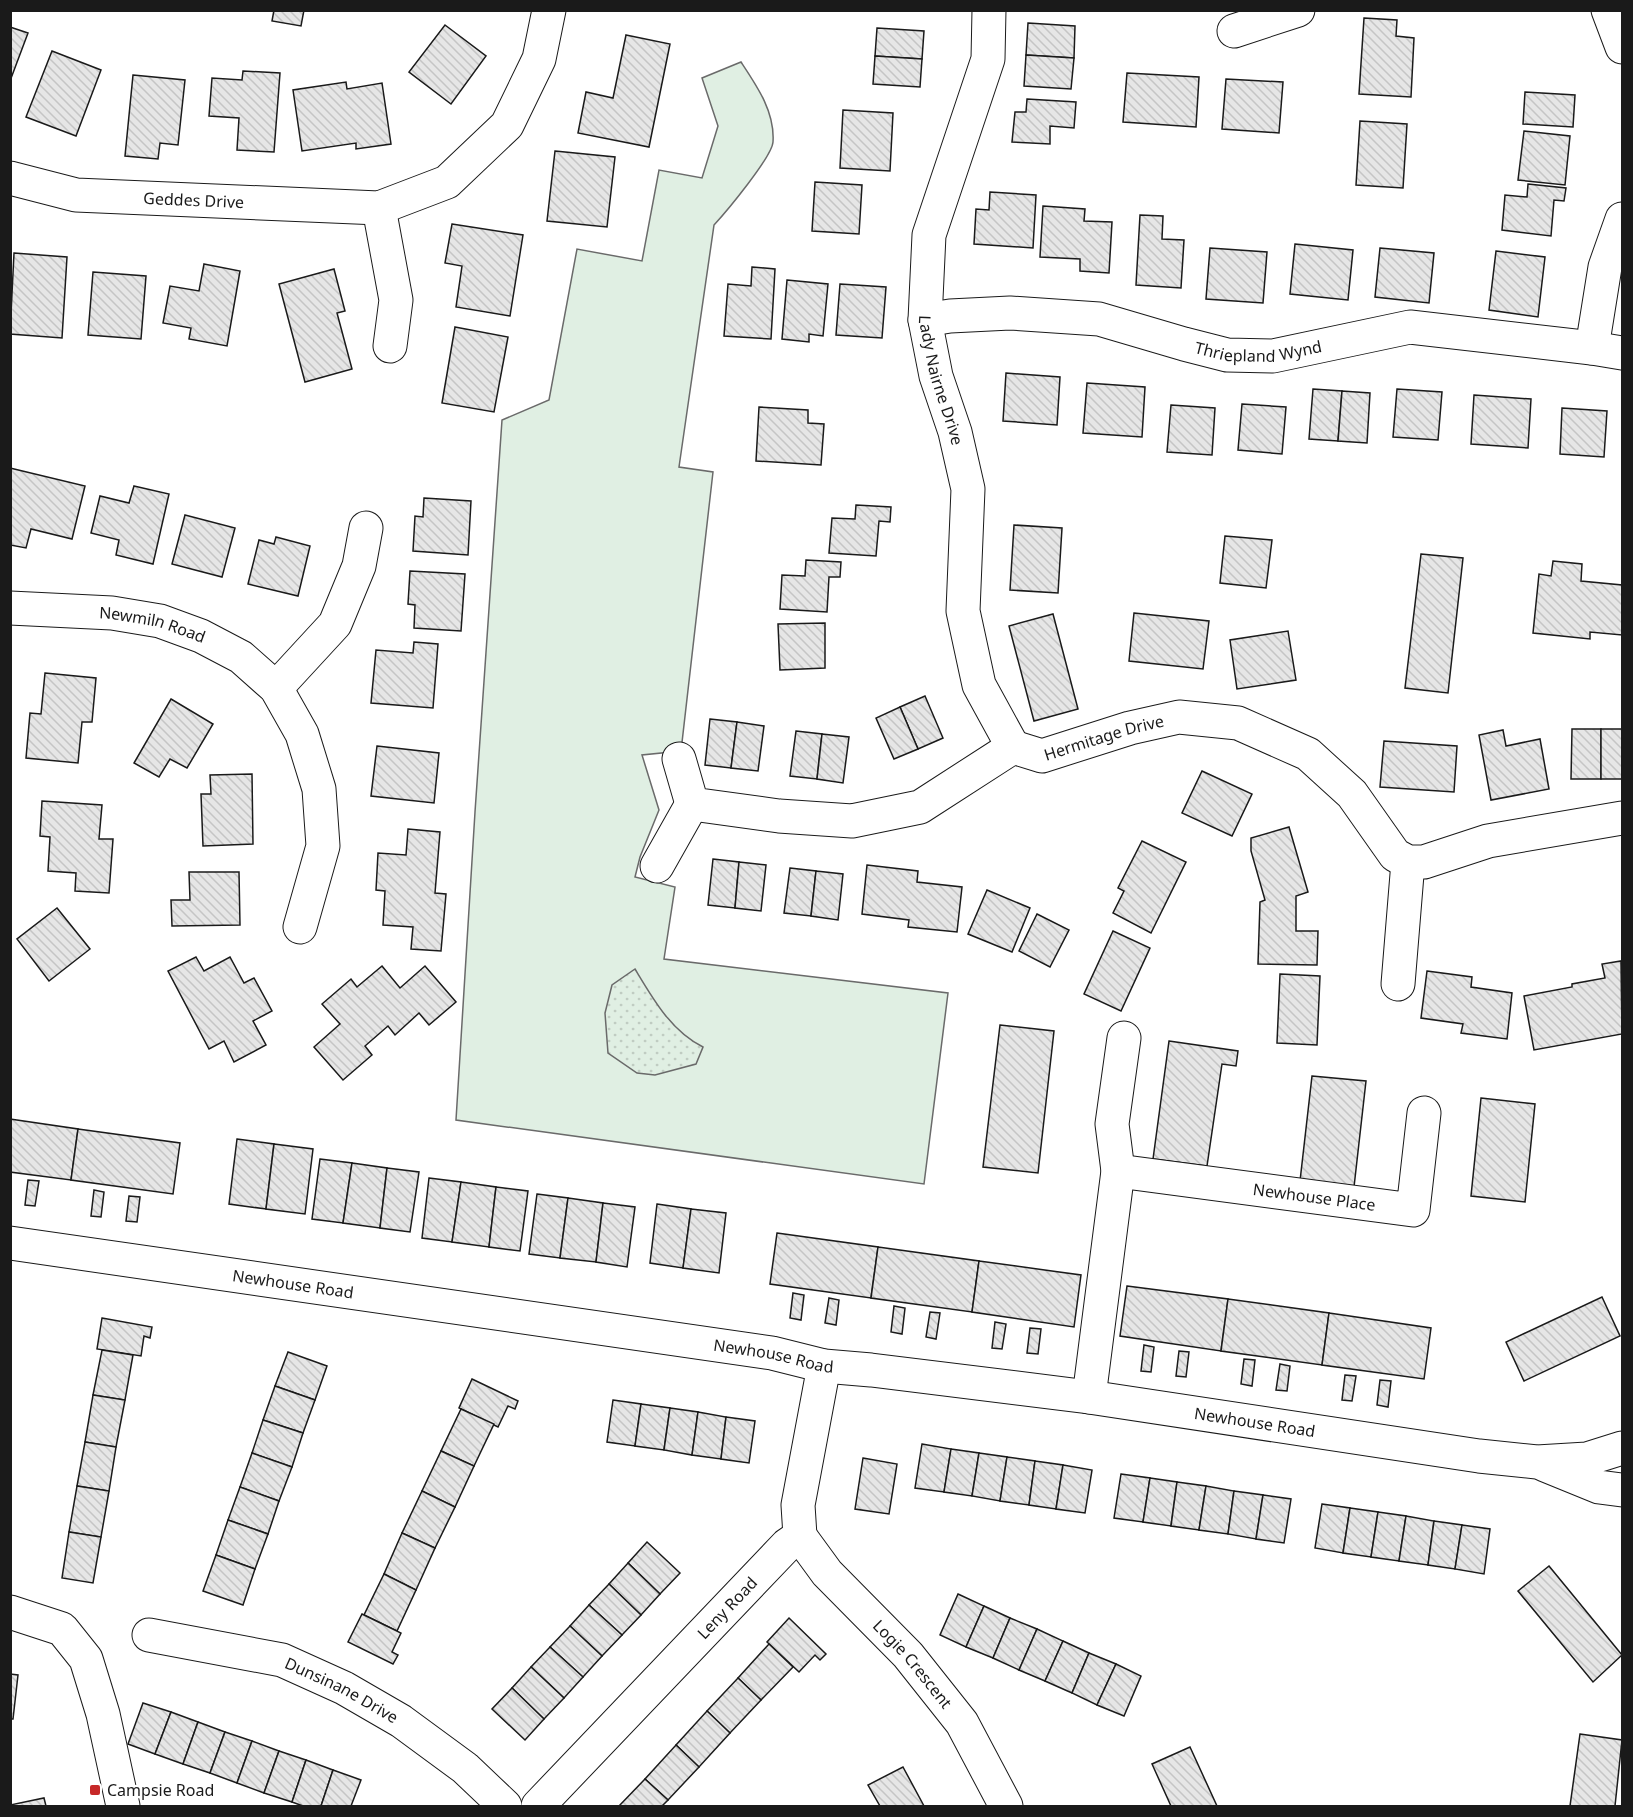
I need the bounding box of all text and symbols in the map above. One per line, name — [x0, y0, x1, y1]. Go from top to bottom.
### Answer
street label: Geddes Drive — [143, 187, 245, 213]
street label: Lady Nairne Drive — [914, 315, 969, 447]
street label: Thriepland Wynd — [1193, 335, 1324, 367]
street label: Newmiln Road — [99, 601, 209, 648]
street label: Hermitage Drive — [1041, 710, 1166, 766]
street label: Newhouse Place — [1252, 1178, 1377, 1216]
street label: Newhouse Road — [231, 1264, 355, 1303]
street label: Newhouse Road — [712, 1334, 835, 1378]
street label: Newhouse Road — [1193, 1402, 1317, 1442]
street label: Leny Road — [692, 1572, 762, 1644]
street label: Logie Crescent — [868, 1615, 957, 1713]
street label: Dunsinane Drive — [281, 1652, 402, 1728]
place label: Campsie Road — [107, 1779, 214, 1801]
marker: Campsie Road — [88, 1783, 102, 1797]

